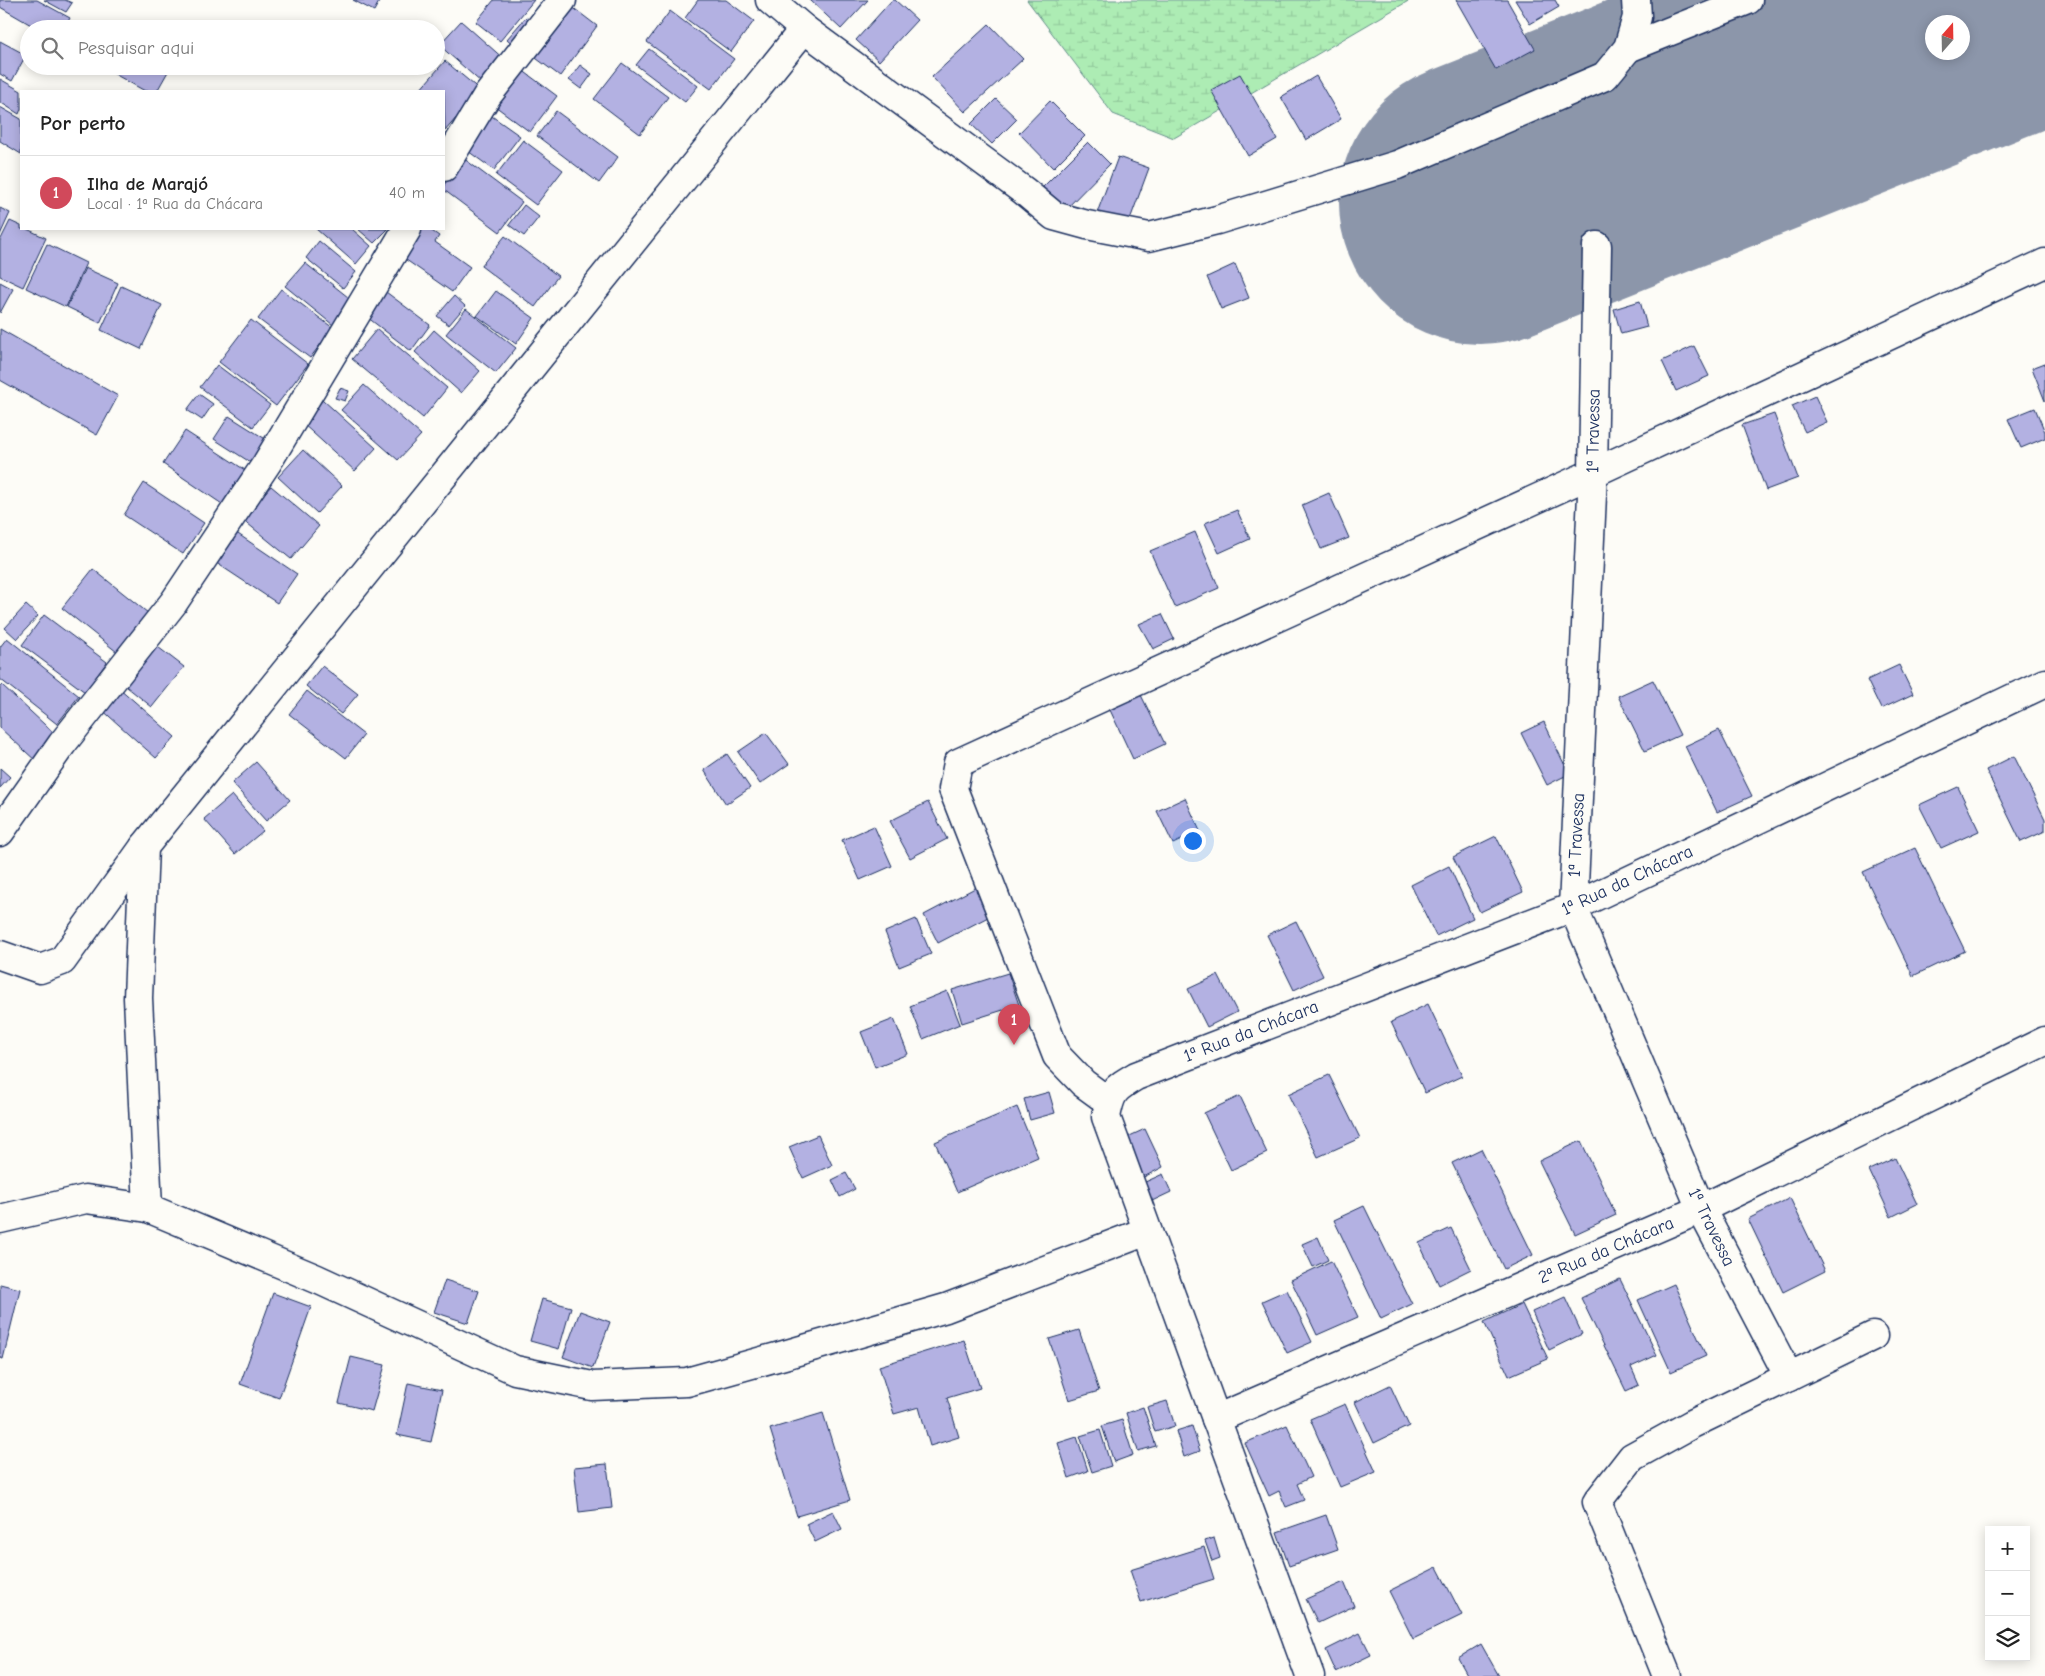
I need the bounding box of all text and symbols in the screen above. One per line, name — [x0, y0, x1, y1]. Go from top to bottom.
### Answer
north arrow — [1925, 15, 1970, 60]
search box — [20, 20, 445, 75]
icon: search — [38, 34, 66, 62]
text: Pesquisar aqui — [78, 37, 194, 59]
text: Por perto — [40, 111, 125, 135]
text: Ilha de Marajó — [87, 173, 208, 195]
text: 1 — [53, 184, 59, 202]
text: 40 m — [389, 184, 425, 202]
text: Local · 1ª Rua da Chácara — [87, 195, 263, 213]
street label: 1ª Travessa — [1582, 389, 1605, 473]
street label: 1ª Travessa — [1564, 792, 1589, 878]
your location — [1180, 828, 1206, 854]
street label: 1ª Rua da Chácara — [1558, 841, 1696, 920]
street label: 1ª Rua da Chácara — [1181, 996, 1322, 1067]
pin: 1 — [998, 1004, 1030, 1045]
street label: 1ª Travessa — [1684, 1185, 1740, 1270]
street label: 2ª Rua da Chácara — [1535, 1212, 1677, 1288]
map controls — [1985, 1526, 2030, 1661]
button: + — [1985, 1526, 2030, 1571]
button: − — [1985, 1571, 2030, 1616]
button: layers — [1985, 1616, 2030, 1661]

